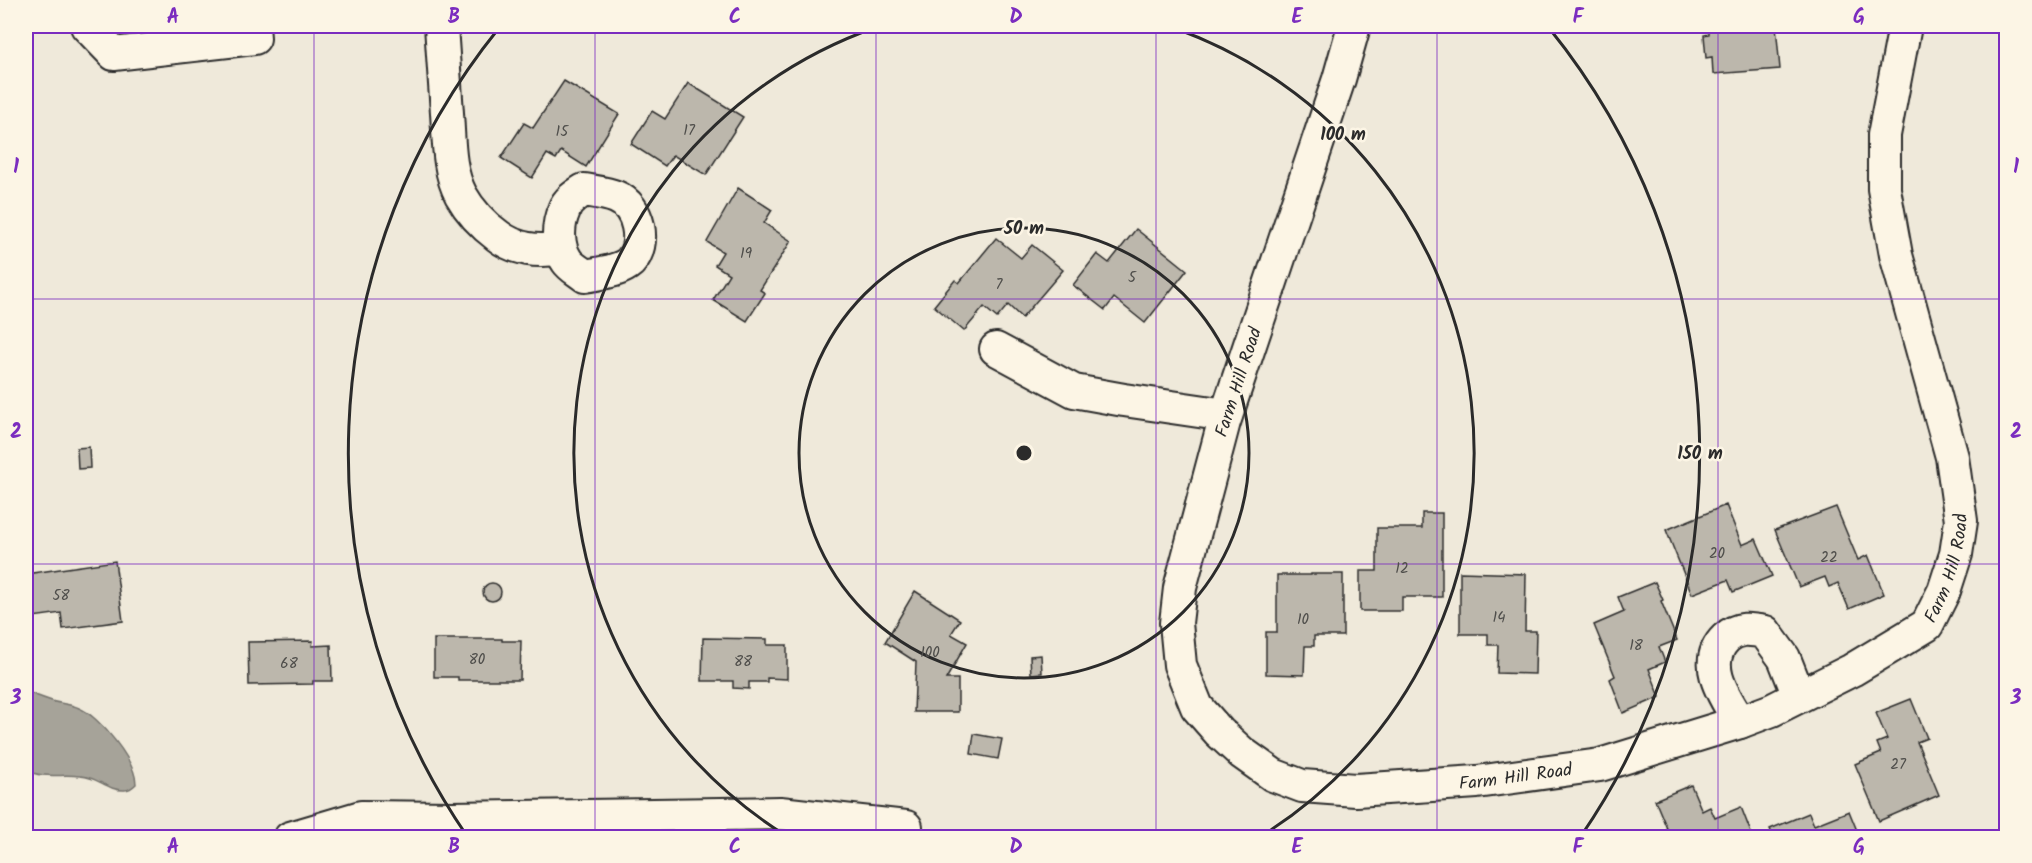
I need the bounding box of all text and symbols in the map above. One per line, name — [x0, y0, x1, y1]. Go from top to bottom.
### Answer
text: A — [167, 2, 179, 34]
text: B — [448, 2, 460, 34]
text: C — [729, 2, 741, 34]
text: D — [1009, 2, 1023, 34]
text: E — [1291, 2, 1303, 34]
text: F — [1573, 2, 1585, 34]
text: G — [1853, 2, 1865, 34]
house number: 17 — [683, 119, 696, 143]
house number: 15 — [556, 120, 569, 144]
text: 100 m — [1320, 121, 1366, 150]
text: 1 — [13, 152, 19, 184]
text: 1 — [2013, 152, 2019, 184]
text: 50 m — [1003, 215, 1044, 244]
house number: 19 — [740, 242, 753, 266]
house number: 5 — [1128, 266, 1137, 290]
house number: 7 — [996, 273, 1004, 297]
street label: Farm Hill Road — [1208, 323, 1271, 441]
text: 2 — [10, 417, 22, 449]
text: 2 — [2010, 417, 2022, 449]
text: 150 m — [1677, 440, 1723, 469]
centre of rings — [1014, 443, 1034, 463]
street label: Farm Hill Road — [1917, 510, 1977, 628]
house number: 20 — [1709, 542, 1726, 566]
house number: 22 — [1820, 546, 1838, 570]
house number: 12 — [1395, 557, 1409, 581]
house number: 58 — [52, 584, 71, 608]
house number: 14 — [1493, 606, 1505, 630]
house number: 10 — [1297, 608, 1310, 632]
house number: 18 — [1629, 634, 1644, 658]
house number: 100 — [920, 641, 940, 665]
house number: 80 — [469, 648, 486, 672]
house number: 88 — [734, 650, 753, 674]
house number: 68 — [280, 652, 299, 676]
text: 3 — [10, 683, 22, 715]
text: 3 — [2010, 683, 2022, 715]
house number: 27 — [1890, 753, 1907, 777]
street label: Farm Hill Road — [1458, 756, 1575, 799]
text: A — [167, 832, 179, 863]
text: B — [448, 832, 460, 863]
text: C — [729, 832, 741, 863]
text: D — [1009, 832, 1023, 863]
text: E — [1291, 832, 1303, 863]
text: F — [1573, 832, 1585, 863]
text: G — [1853, 832, 1865, 863]

